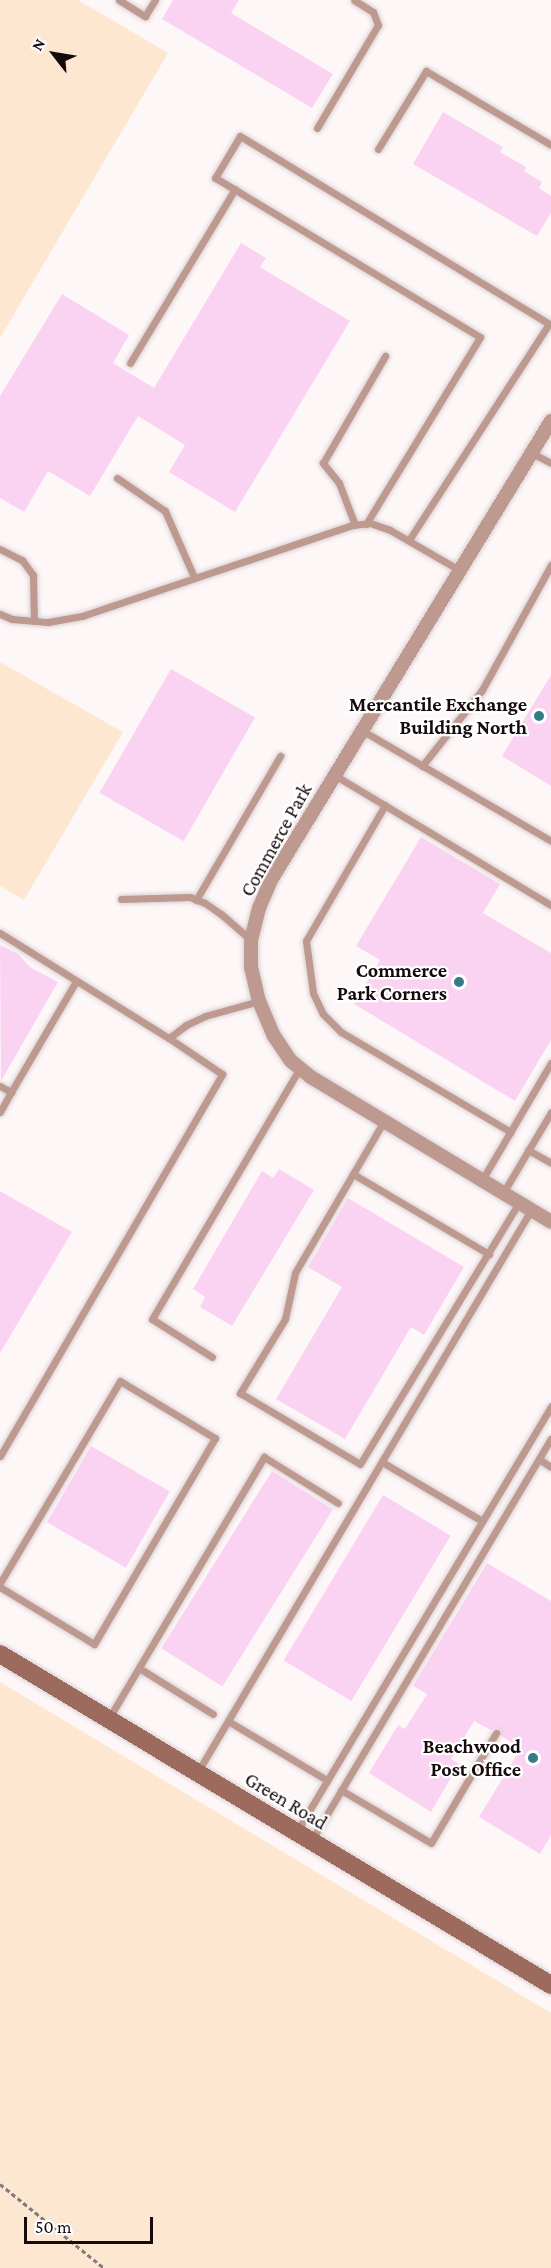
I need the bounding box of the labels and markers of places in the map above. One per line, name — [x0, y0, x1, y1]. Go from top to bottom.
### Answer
place label: Mercantile Exchange Building North — [349, 692, 527, 739]
marker: Mercantile Exchange Building North — [532, 709, 546, 723]
place label: Commerce Park Corners — [337, 958, 447, 1005]
marker: Commerce Park Corners — [452, 975, 466, 989]
place label: Beachwood Post Office — [423, 1734, 521, 1781]
marker: Beachwood Post Office — [526, 1751, 540, 1765]

